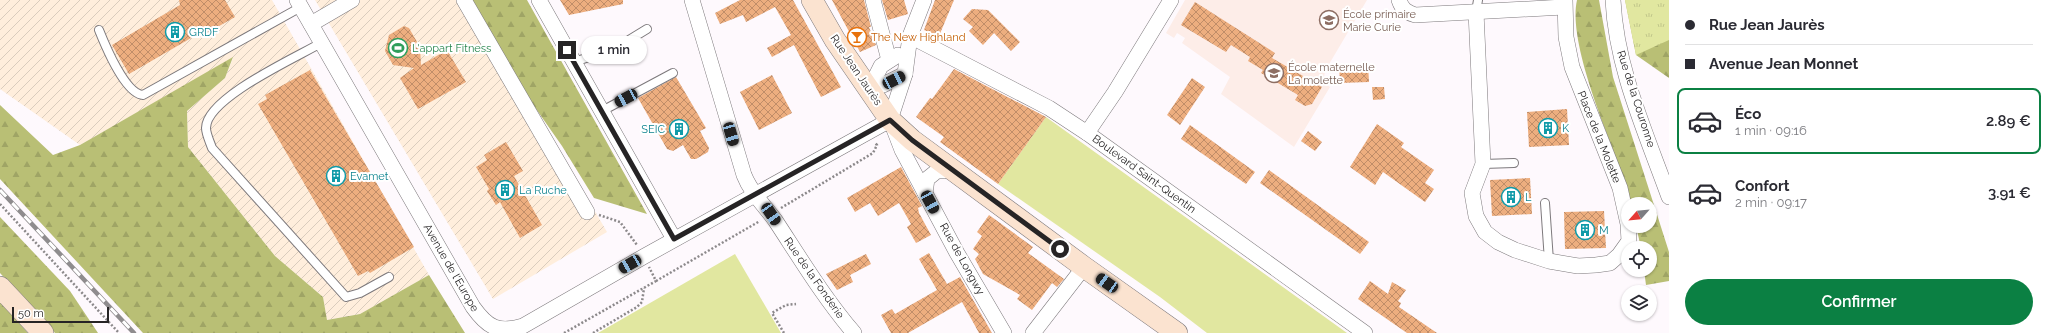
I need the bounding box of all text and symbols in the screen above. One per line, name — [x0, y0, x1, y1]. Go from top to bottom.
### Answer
place label: École primaire Marie Curie — [1343, 7, 1417, 34]
school or university icon: École primaire Marie Curie — [1318, 9, 1340, 31]
text: Rue Jean Jaurès — [1709, 16, 1825, 34]
building icon: GRDF — [164, 21, 186, 43]
place label: GRDF — [189, 26, 219, 39]
bar icon: The New Highland — [846, 26, 868, 48]
place label: The New Highland — [871, 31, 966, 44]
street label: Rue Jean Jaurès — [828, 32, 884, 108]
callout: 1 min — [581, 36, 647, 64]
sports icon: L'appart Fitness — [387, 37, 409, 59]
route end — [558, 41, 576, 59]
place label: L'appart Fitness — [412, 42, 491, 55]
text: 1 min — [598, 42, 630, 57]
street label: Rue de la Couronne — [1614, 49, 1658, 150]
text: Avenue Jean Monnet — [1709, 55, 1858, 73]
place label: École maternelle La molette — [1288, 60, 1375, 87]
school or university icon: École maternelle La molette — [1263, 62, 1285, 84]
car — [881, 69, 907, 91]
car — [613, 87, 639, 109]
street label: Place de la Molette — [1575, 89, 1624, 185]
icon: car — [1687, 103, 1723, 139]
text: Éco — [1735, 105, 1761, 123]
text: 2.89 € — [1986, 112, 2031, 130]
building icon: K — [1537, 117, 1559, 139]
building icon: SEIC — [668, 118, 690, 140]
car — [722, 121, 740, 147]
place label: K — [1562, 122, 1570, 135]
place label: SEIC — [641, 123, 665, 136]
text: 1 min · 09:16 — [1735, 123, 1807, 138]
street label: Boulevard Saint-Quentin — [1090, 132, 1198, 216]
building icon: Evamet — [325, 165, 347, 187]
place label: Evamet — [350, 170, 389, 183]
icon: car — [1687, 175, 1723, 211]
text: Confort — [1735, 177, 1789, 195]
building icon: La Ruche — [494, 179, 516, 201]
place label: La Ruche — [519, 184, 567, 197]
text: 3.91 € — [1988, 184, 2031, 202]
building icon: L — [1500, 186, 1522, 208]
car — [919, 189, 941, 215]
place label: L — [1525, 191, 1532, 204]
text: 2 min · 09:17 — [1735, 195, 1807, 210]
north arrow — [1621, 197, 1657, 233]
map controls — [1621, 197, 1657, 321]
car — [759, 201, 783, 227]
building icon: M — [1574, 219, 1596, 241]
street label: Rue de Longwy — [937, 221, 987, 297]
street label: Avenue de l'Europe — [421, 222, 482, 315]
place label: M — [1599, 224, 1609, 237]
street label: Rue de la Fonderie — [781, 235, 847, 321]
route start — [1051, 240, 1069, 258]
button: locate — [1621, 241, 1657, 277]
car — [617, 253, 643, 275]
car — [1094, 271, 1120, 295]
button: Confirmer — [1685, 279, 2033, 325]
button: layers — [1621, 285, 1657, 321]
scale bar — [12, 305, 109, 324]
text: 50 m — [18, 307, 44, 320]

